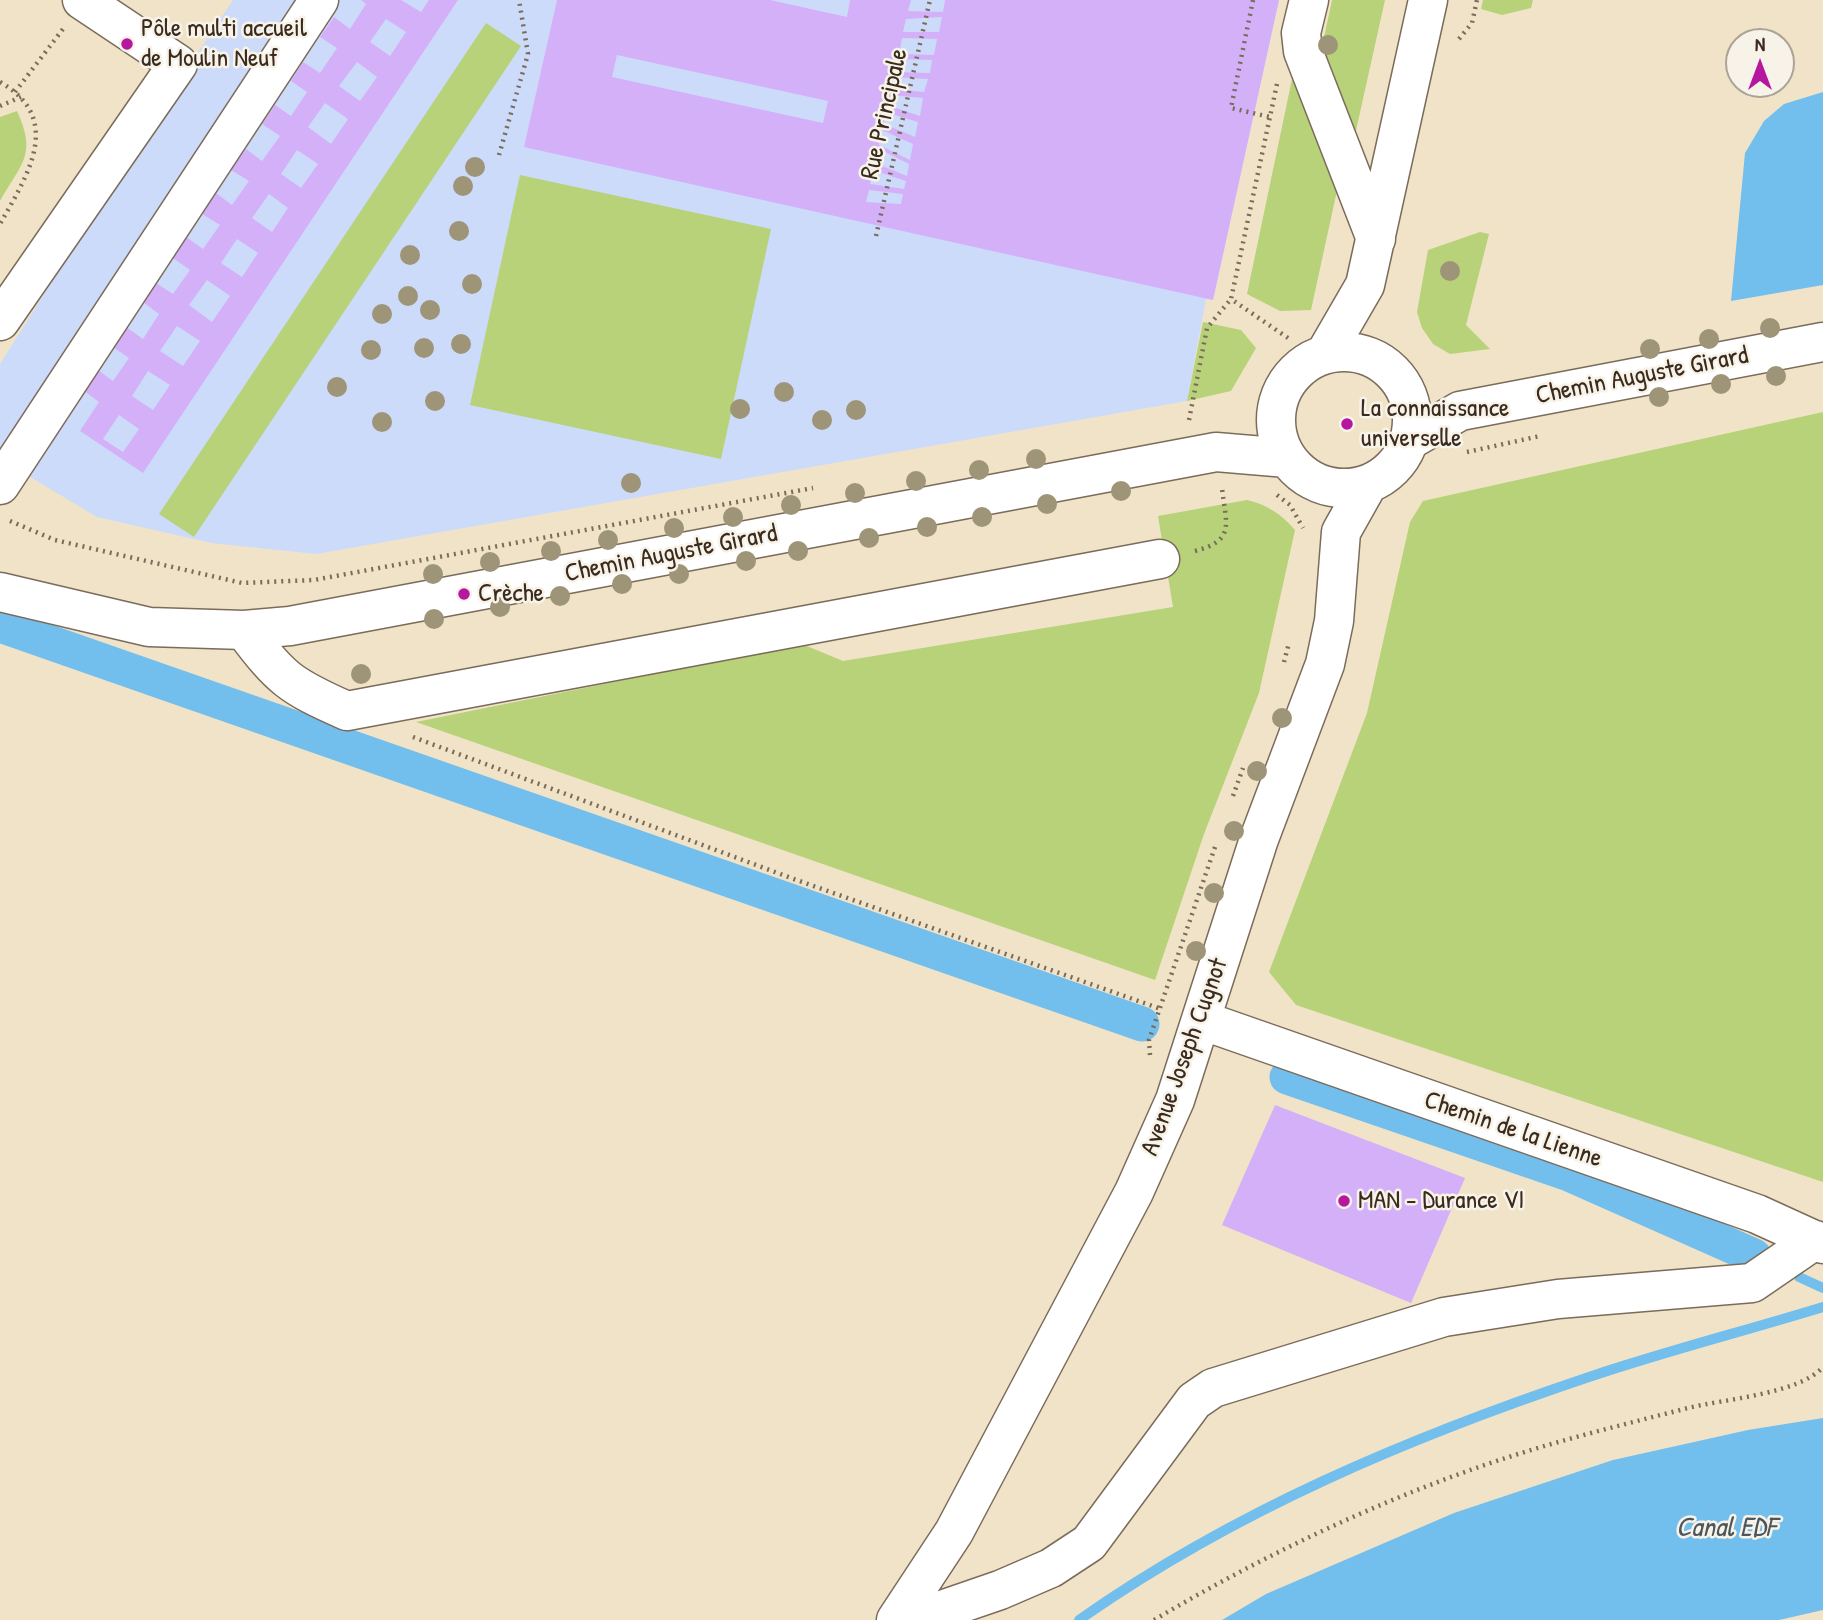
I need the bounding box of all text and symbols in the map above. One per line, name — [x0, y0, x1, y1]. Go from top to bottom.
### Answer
place label: Pôle multi accueil de Moulin Neuf — [141, 13, 307, 74]
north arrow — [1725, 28, 1795, 98]
text: N — [1755, 31, 1765, 57]
marker: Pôle multi accueil de Moulin Neuf — [119, 36, 135, 52]
street label: Rue Principale — [855, 46, 915, 182]
street label: Chemin Auguste Girard — [1533, 340, 1751, 412]
place label: La connaissance universelle — [1361, 393, 1509, 454]
marker: La connaissance universelle — [1339, 416, 1355, 432]
street label: Chemin Auguste Girard — [562, 518, 780, 590]
place label: Crèche — [478, 578, 544, 610]
marker: Crèche — [456, 586, 472, 602]
street label: Avenue Joseph Cugnot — [1135, 954, 1235, 1160]
street label: Chemin de la Lienne — [1420, 1085, 1606, 1175]
place label: MAN - Durance VI — [1358, 1185, 1524, 1217]
marker: MAN - Durance VI — [1336, 1193, 1352, 1209]
water label: Canal EDF — [1676, 1512, 1776, 1546]

